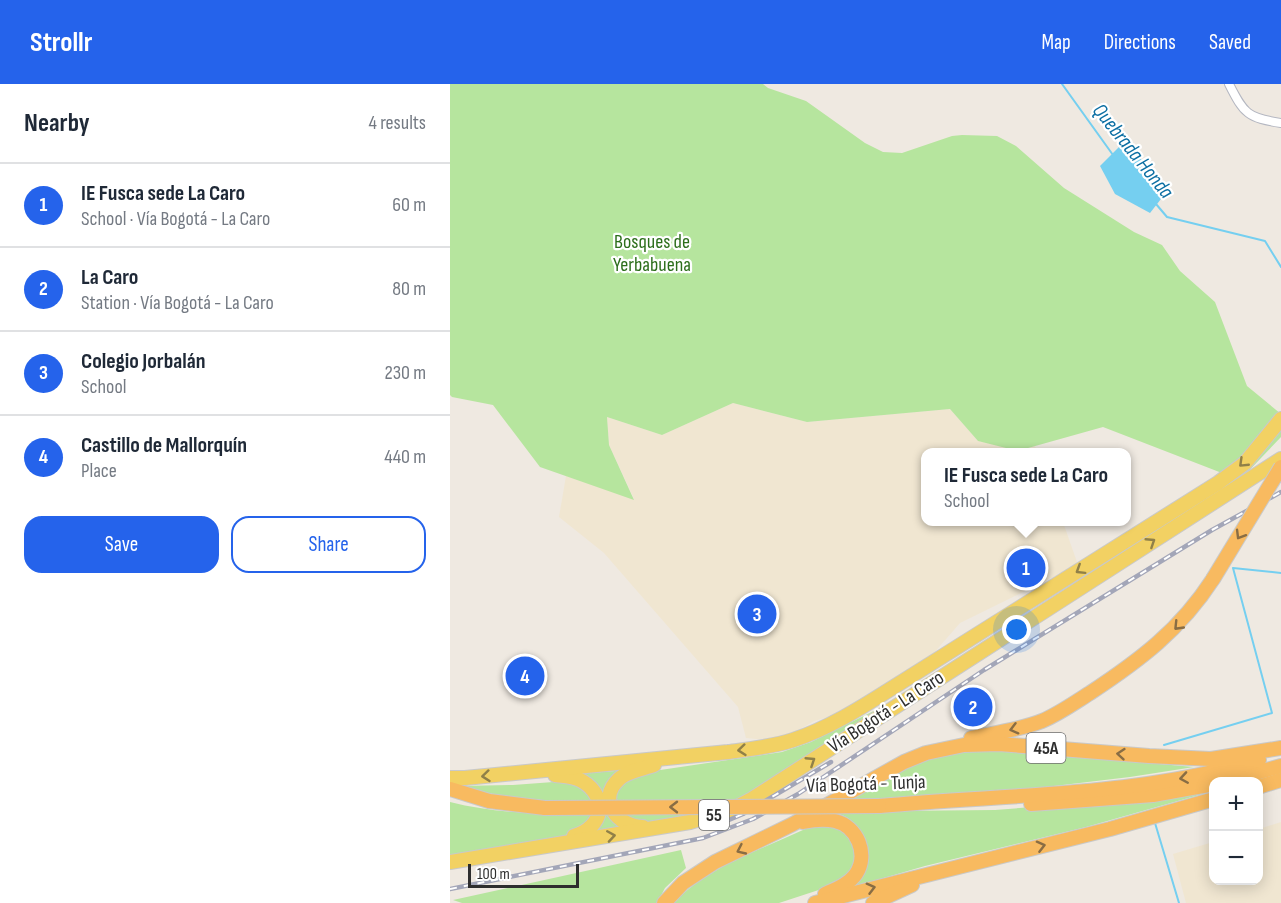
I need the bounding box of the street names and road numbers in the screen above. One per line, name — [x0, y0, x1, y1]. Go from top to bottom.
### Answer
street label: Vía Bogotá - La Caro — [824, 666, 948, 758]
road number: 45A — [1026, 733, 1066, 763]
street label: Vía Bogotá - Tunja — [806, 770, 926, 798]
road number: 55 — [699, 800, 729, 830]

